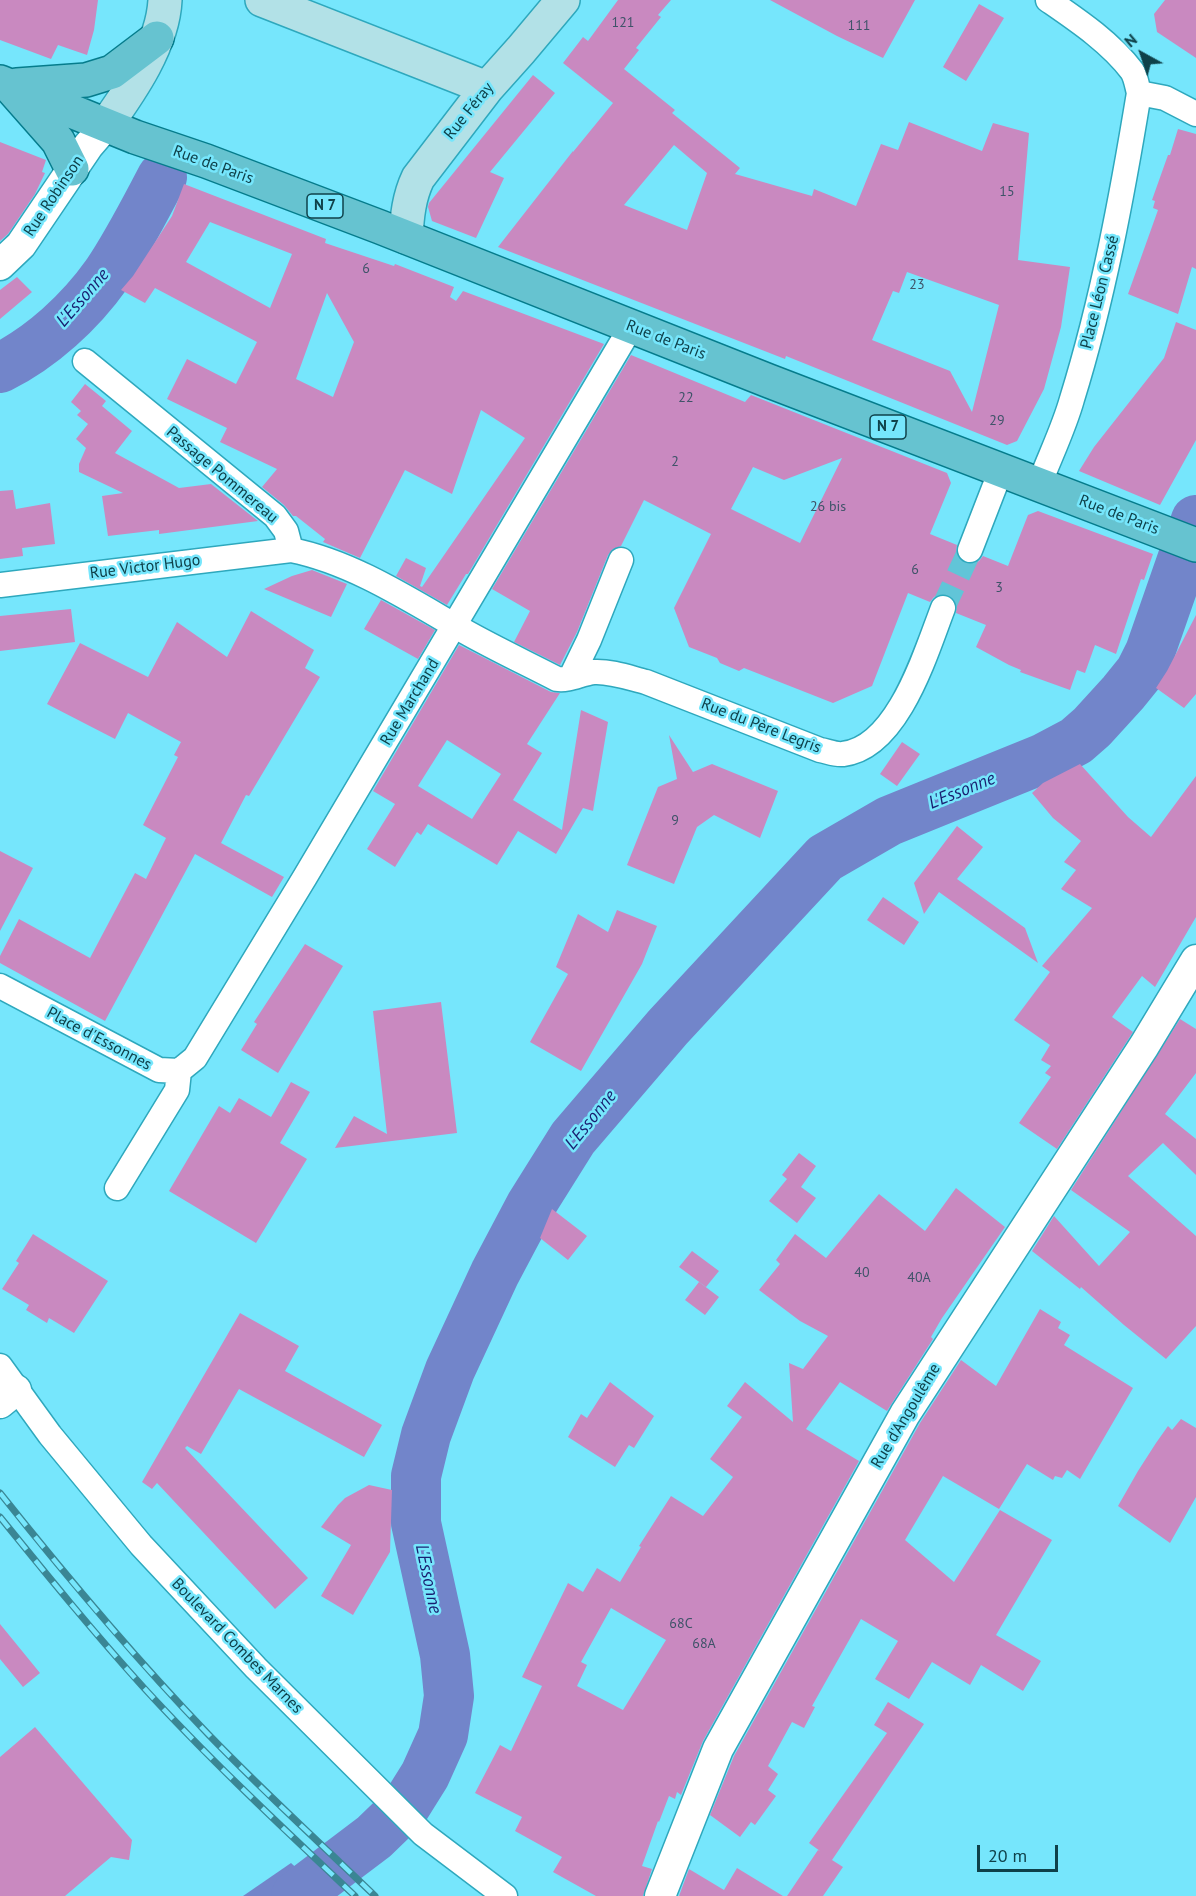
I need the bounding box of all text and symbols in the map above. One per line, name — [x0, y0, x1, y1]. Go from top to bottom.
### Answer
house number: 121 — [612, 15, 634, 31]
house number: 111 — [848, 18, 870, 34]
north arrow — [1112, 24, 1172, 84]
text: N — [1120, 29, 1141, 51]
street label: Rue Féray — [440, 79, 498, 143]
street label: Rue de Paris — [170, 142, 256, 188]
street label: Rue Robinson — [20, 152, 88, 240]
house number: 15 — [999, 184, 1015, 200]
road number: N 7 — [307, 194, 343, 218]
street label: Place Léon Cassé — [1077, 233, 1123, 351]
house number: 6 — [362, 261, 370, 277]
water label: L'Essonne — [52, 265, 114, 331]
house number: 23 — [909, 277, 925, 293]
street label: Rue de Paris — [623, 316, 709, 364]
house number: 22 — [678, 390, 694, 406]
house number: 29 — [989, 413, 1005, 429]
road number: N 7 — [870, 415, 906, 439]
street label: Passage Pommereau — [162, 423, 282, 527]
house number: 2 — [671, 454, 679, 470]
street label: Rue de Paris — [1076, 491, 1162, 539]
house number: 26 bis — [810, 499, 846, 515]
street label: Rue Victor Hugo — [89, 551, 201, 583]
house number: 6 — [911, 562, 919, 578]
house number: 3 — [995, 580, 1003, 596]
street label: Rue Marchand — [377, 655, 443, 749]
street label: Rue du Père Legris — [698, 694, 824, 758]
water label: L'Essonne — [926, 768, 998, 814]
house number: 9 — [671, 813, 679, 829]
street label: Place d'Essonnes — [43, 1003, 155, 1075]
water label: L'Essonne — [561, 1086, 621, 1154]
house number: 40 — [854, 1265, 870, 1281]
house number: 40A — [907, 1270, 931, 1286]
street label: Rue d'Angoulême — [867, 1360, 945, 1472]
water label: L'Essonne — [410, 1543, 446, 1615]
street label: Boulevard Combes Marnes — [167, 1574, 307, 1718]
house number: 68C — [669, 1616, 693, 1632]
house number: 68A — [692, 1636, 716, 1652]
scale bar — [980, 1833, 1061, 1871]
text: 20 m — [988, 1844, 1027, 1867]

